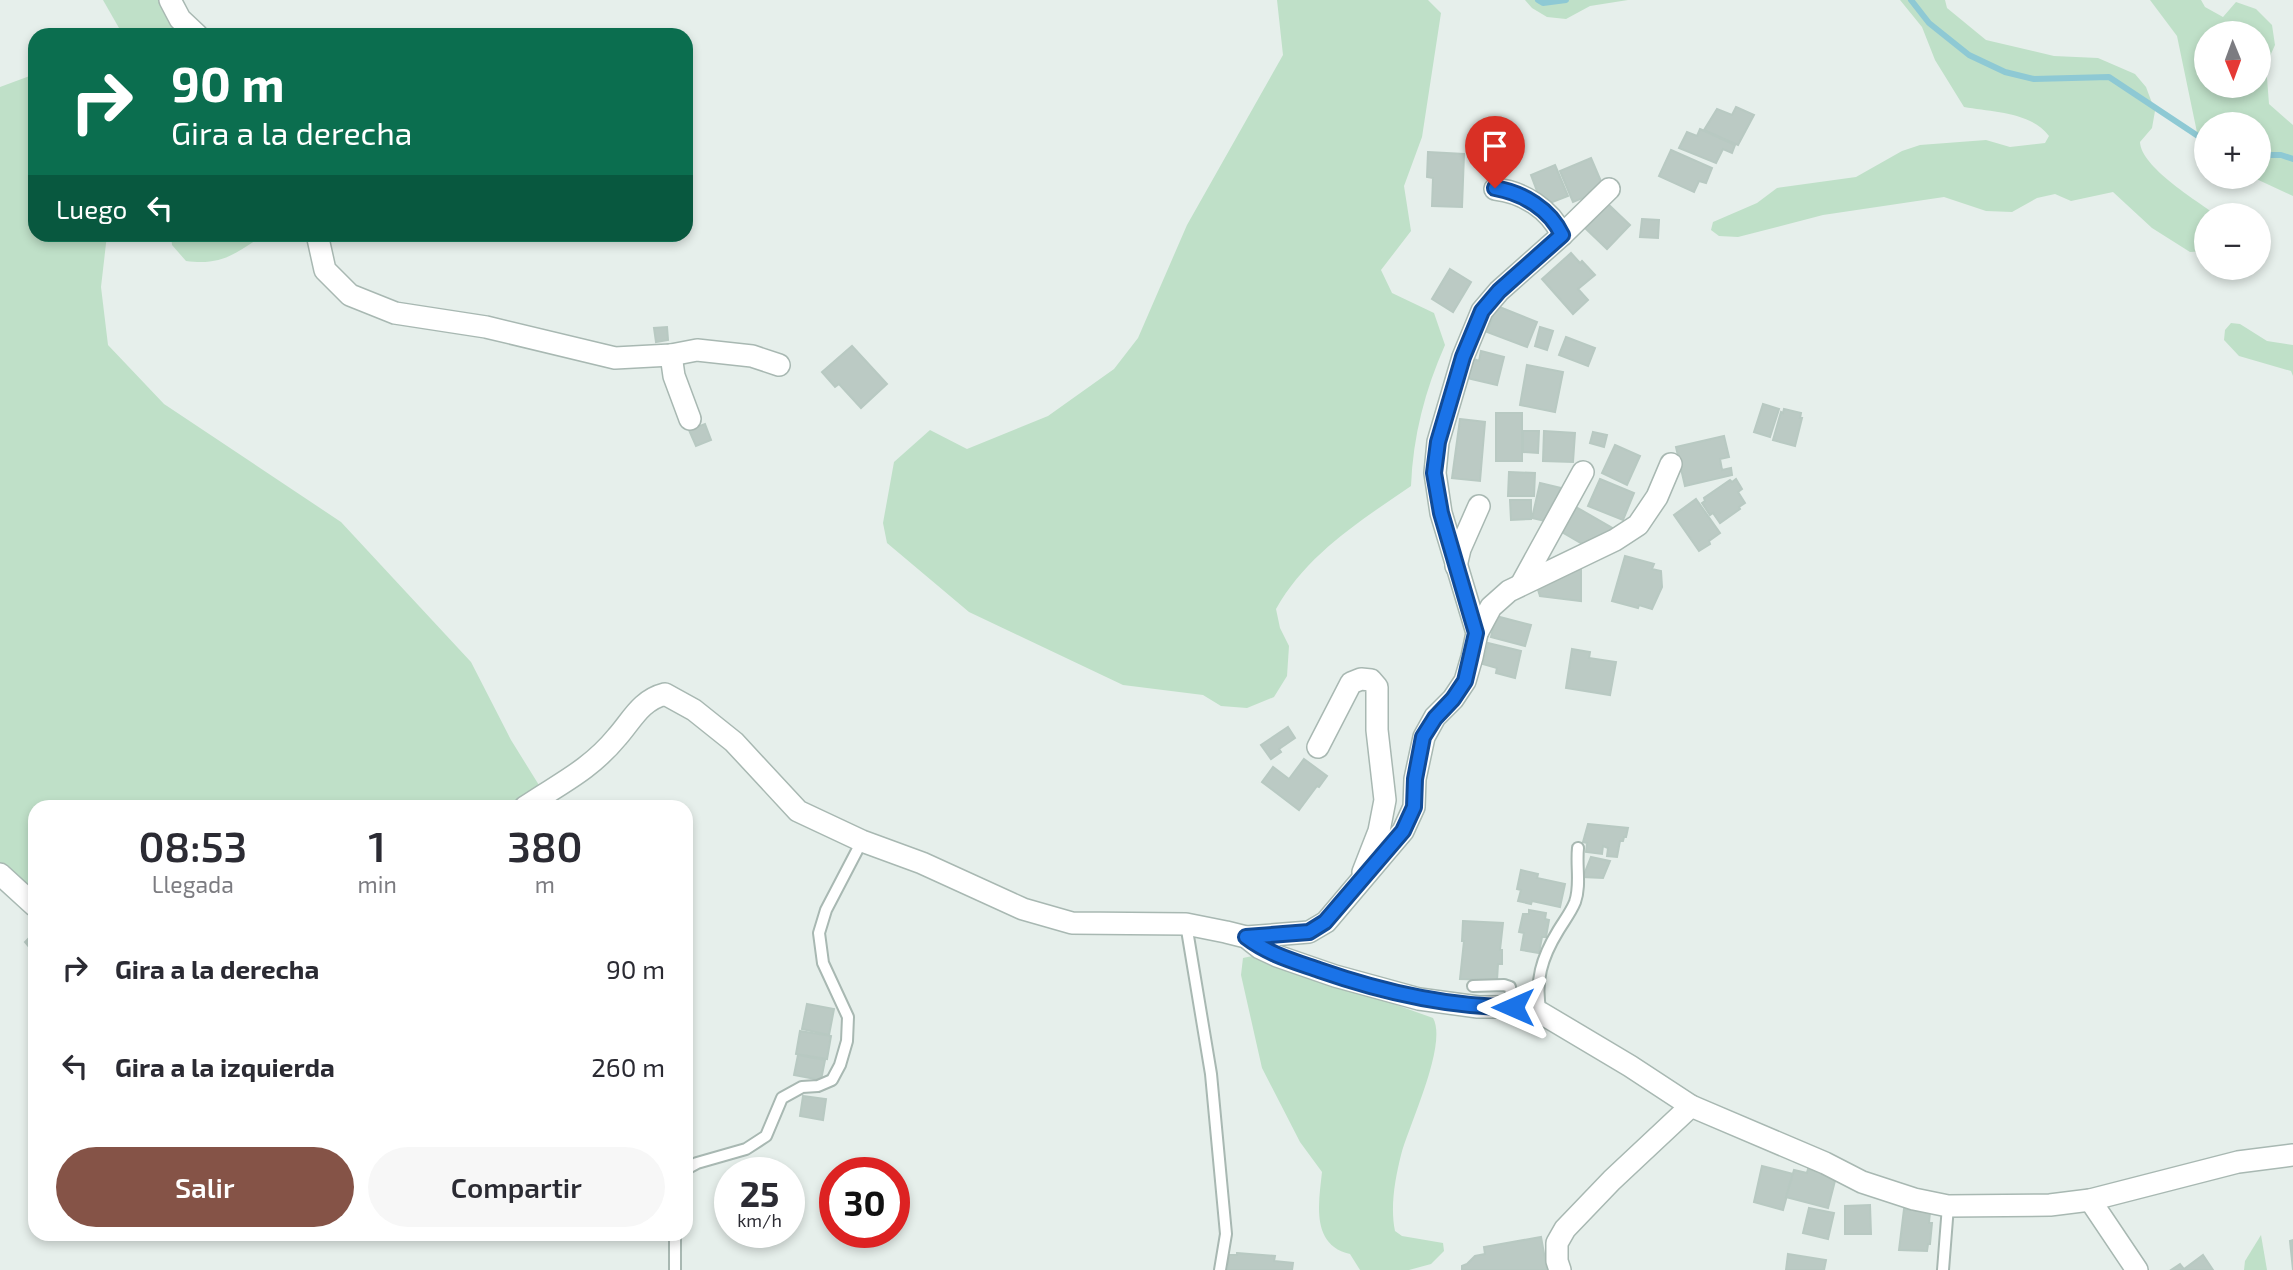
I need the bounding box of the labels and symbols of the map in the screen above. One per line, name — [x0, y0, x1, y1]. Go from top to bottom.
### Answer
north arrow — [2194, 21, 2272, 98]
pin — [1465, 116, 1525, 188]
position arrow — [1476, 970, 1550, 1044]
speed limit sign: 30 — [819, 1157, 910, 1248]

